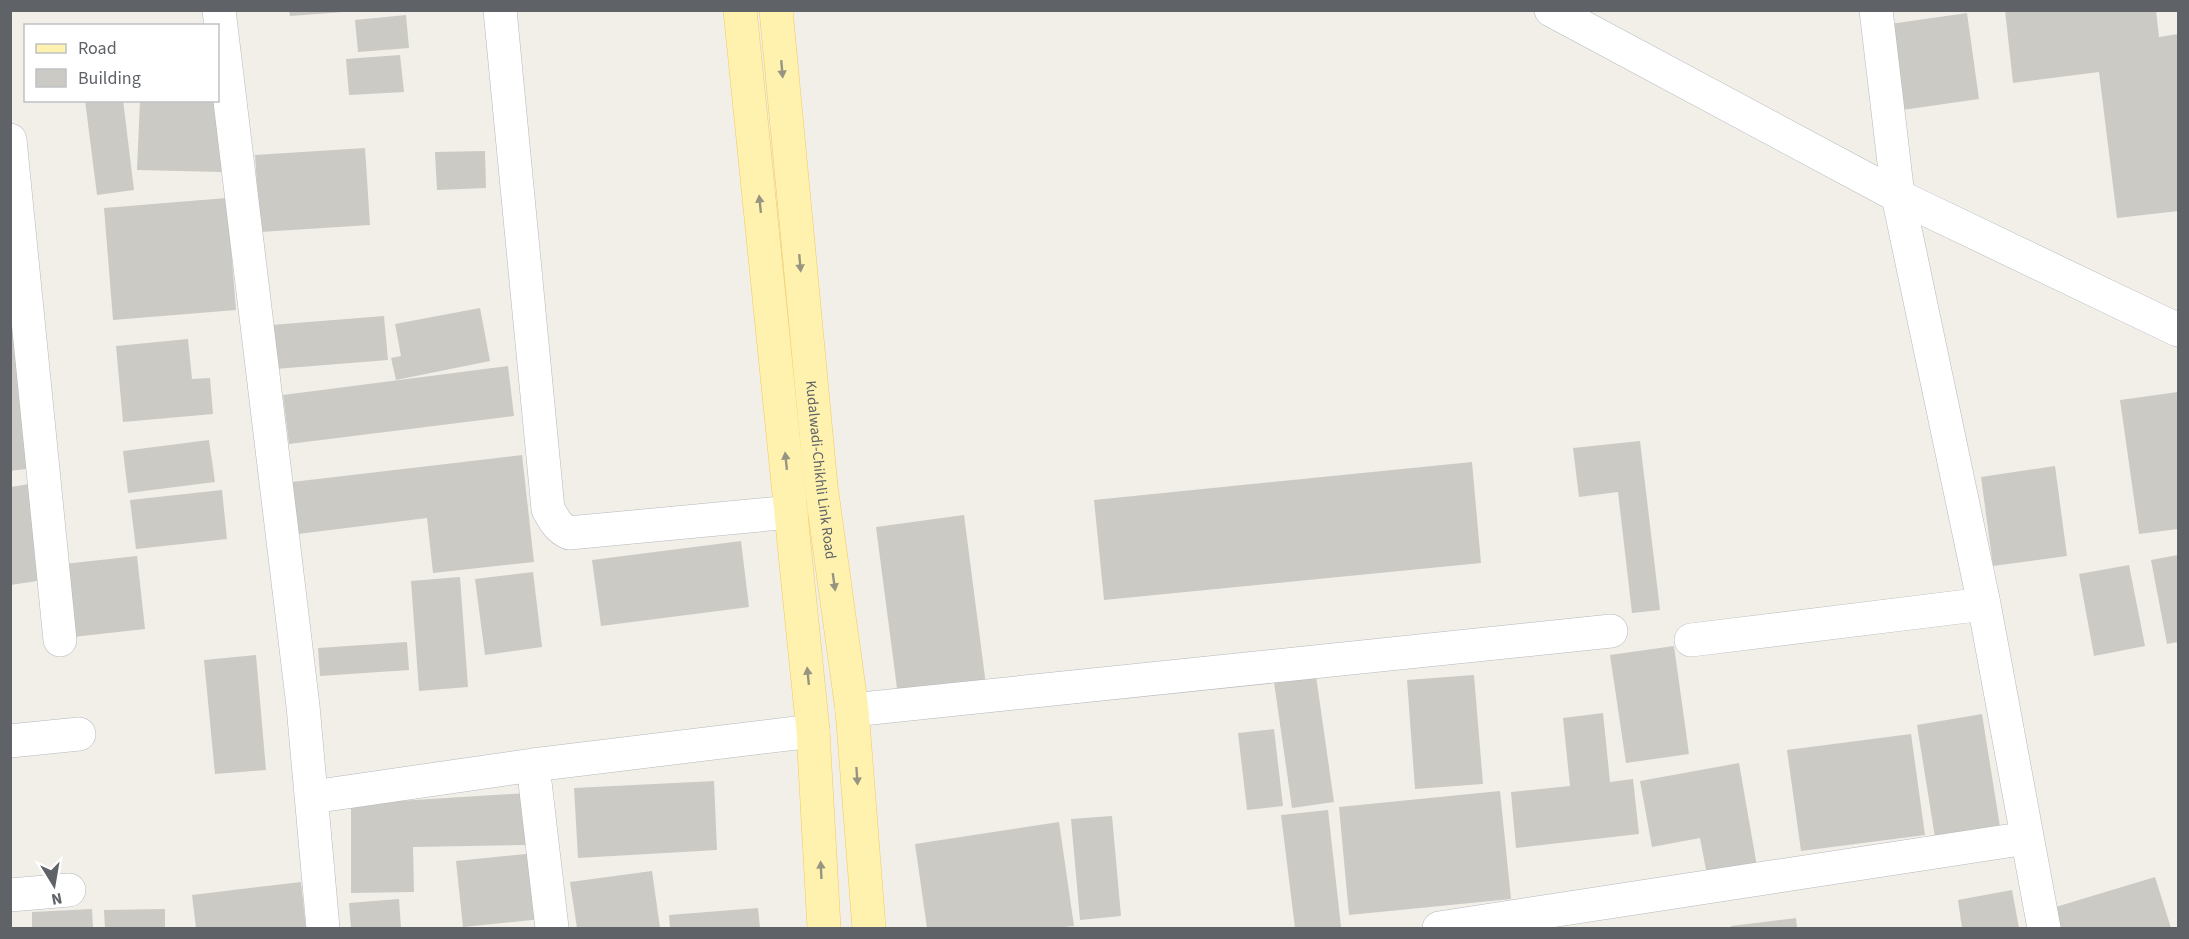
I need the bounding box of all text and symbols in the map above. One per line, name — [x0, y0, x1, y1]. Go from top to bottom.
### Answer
legend — [24, 24, 219, 102]
text: Road — [78, 36, 117, 61]
one-way arrow — [777, 59, 787, 78]
text: Building — [78, 66, 141, 91]
one-way arrow — [755, 194, 765, 213]
one-way arrow — [795, 253, 805, 272]
street label: Kudalwadi-Chikhli Link Road — [800, 380, 841, 561]
one-way arrow — [781, 451, 791, 470]
one-way arrow — [830, 573, 839, 592]
one-way arrow — [803, 666, 813, 685]
one-way arrow — [852, 766, 862, 785]
north arrow — [24, 855, 84, 915]
one-way arrow — [816, 861, 825, 880]
text: N — [49, 887, 64, 911]

